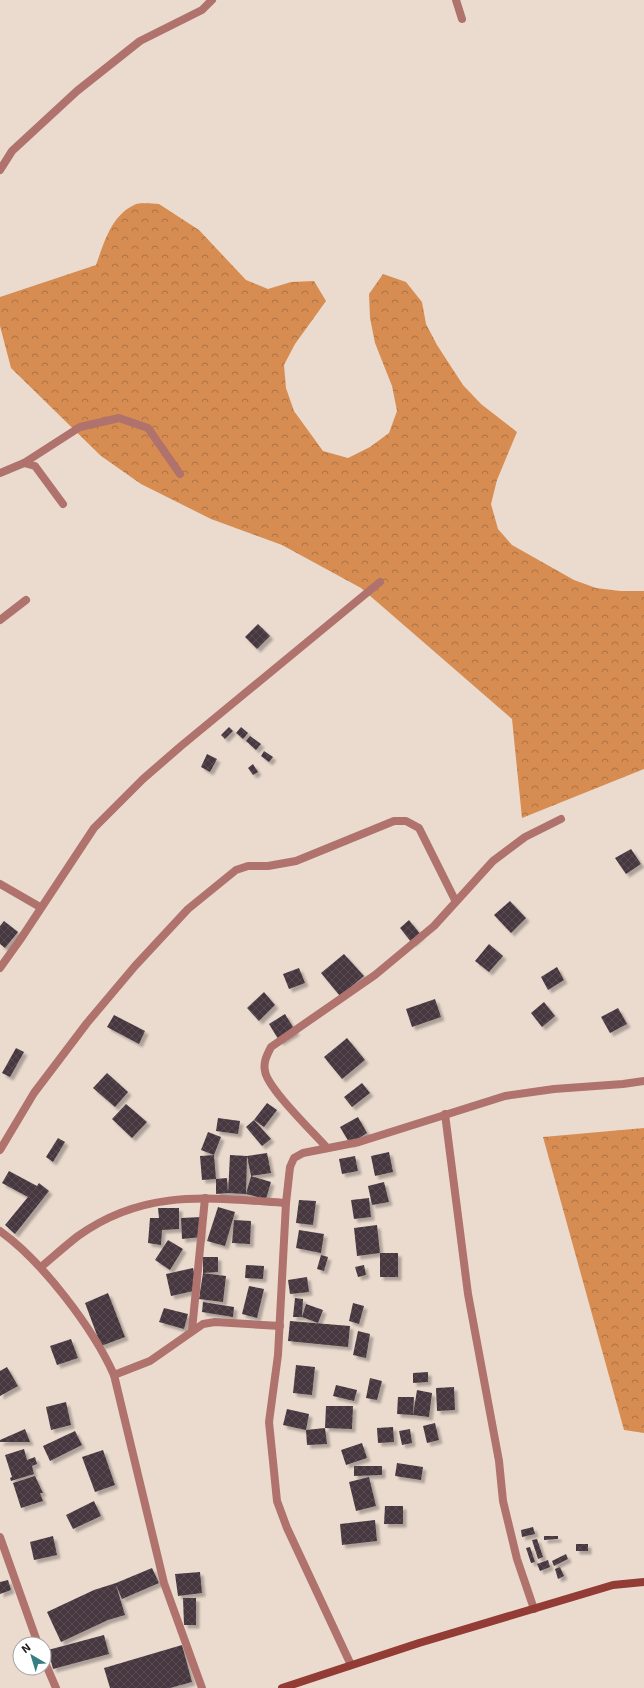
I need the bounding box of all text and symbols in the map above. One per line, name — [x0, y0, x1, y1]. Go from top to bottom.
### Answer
north arrow — [12, 1636, 52, 1676]
text: N — [18, 1640, 33, 1655]

